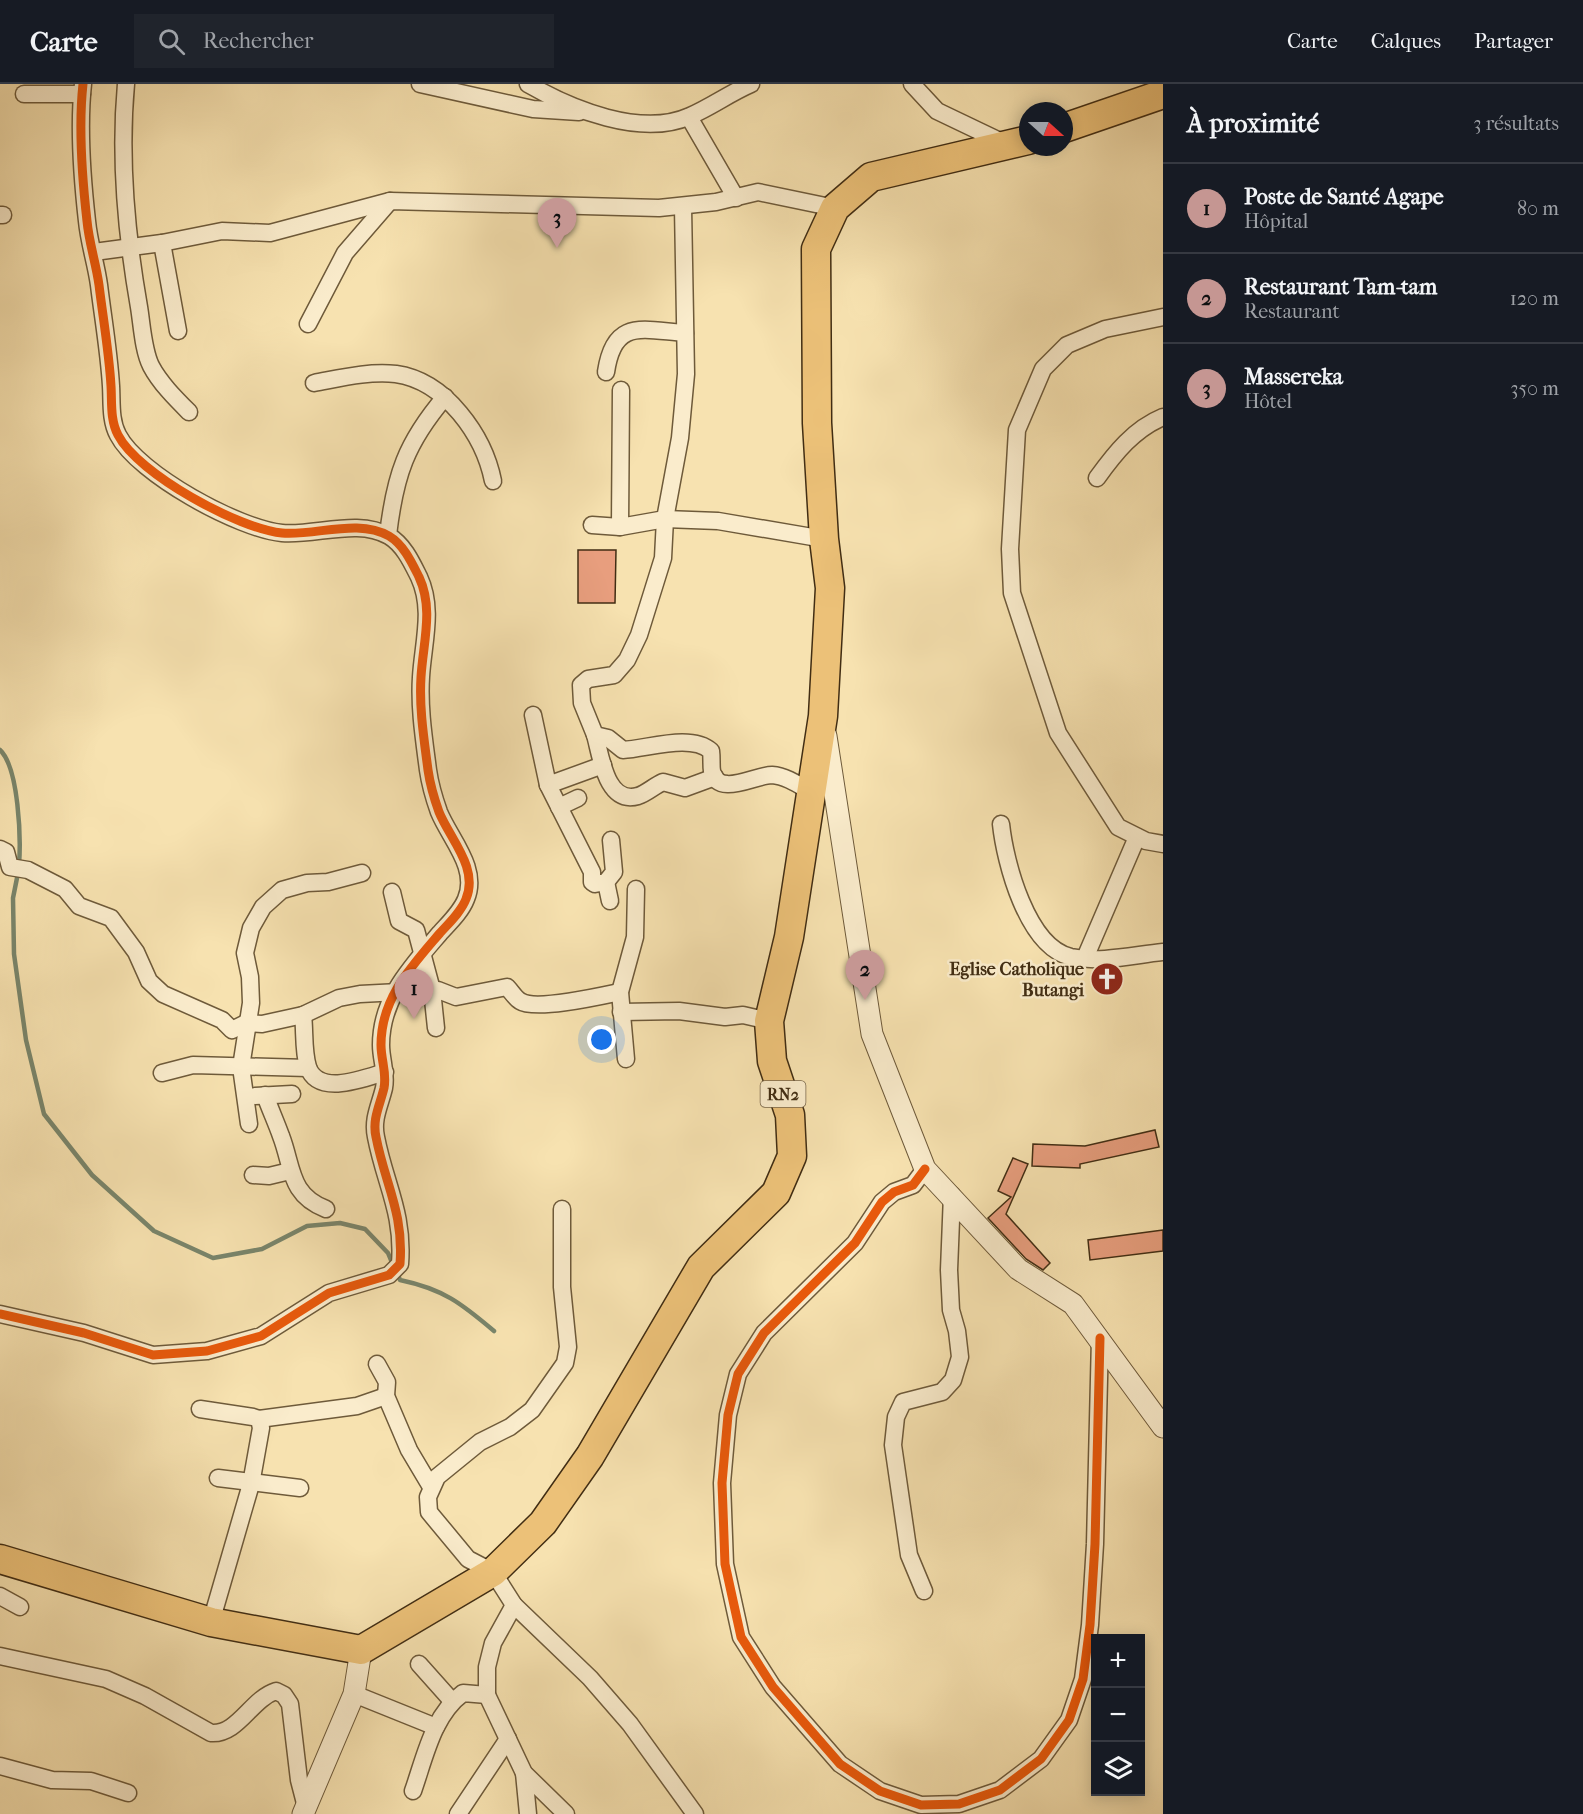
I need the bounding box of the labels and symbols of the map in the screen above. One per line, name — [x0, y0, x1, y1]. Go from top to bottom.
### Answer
north arrow — [1019, 102, 1073, 156]
pin: 3 — [538, 198, 576, 248]
pin: 2 — [846, 950, 884, 1000]
place label: Eglise Catholique Butangi — [949, 959, 1085, 1001]
church icon: Eglise Catholique Butangi — [1089, 961, 1125, 997]
pin: 1 — [394, 970, 434, 1019]
your location — [587, 1025, 616, 1054]
road number: RN2 — [760, 1081, 806, 1107]

